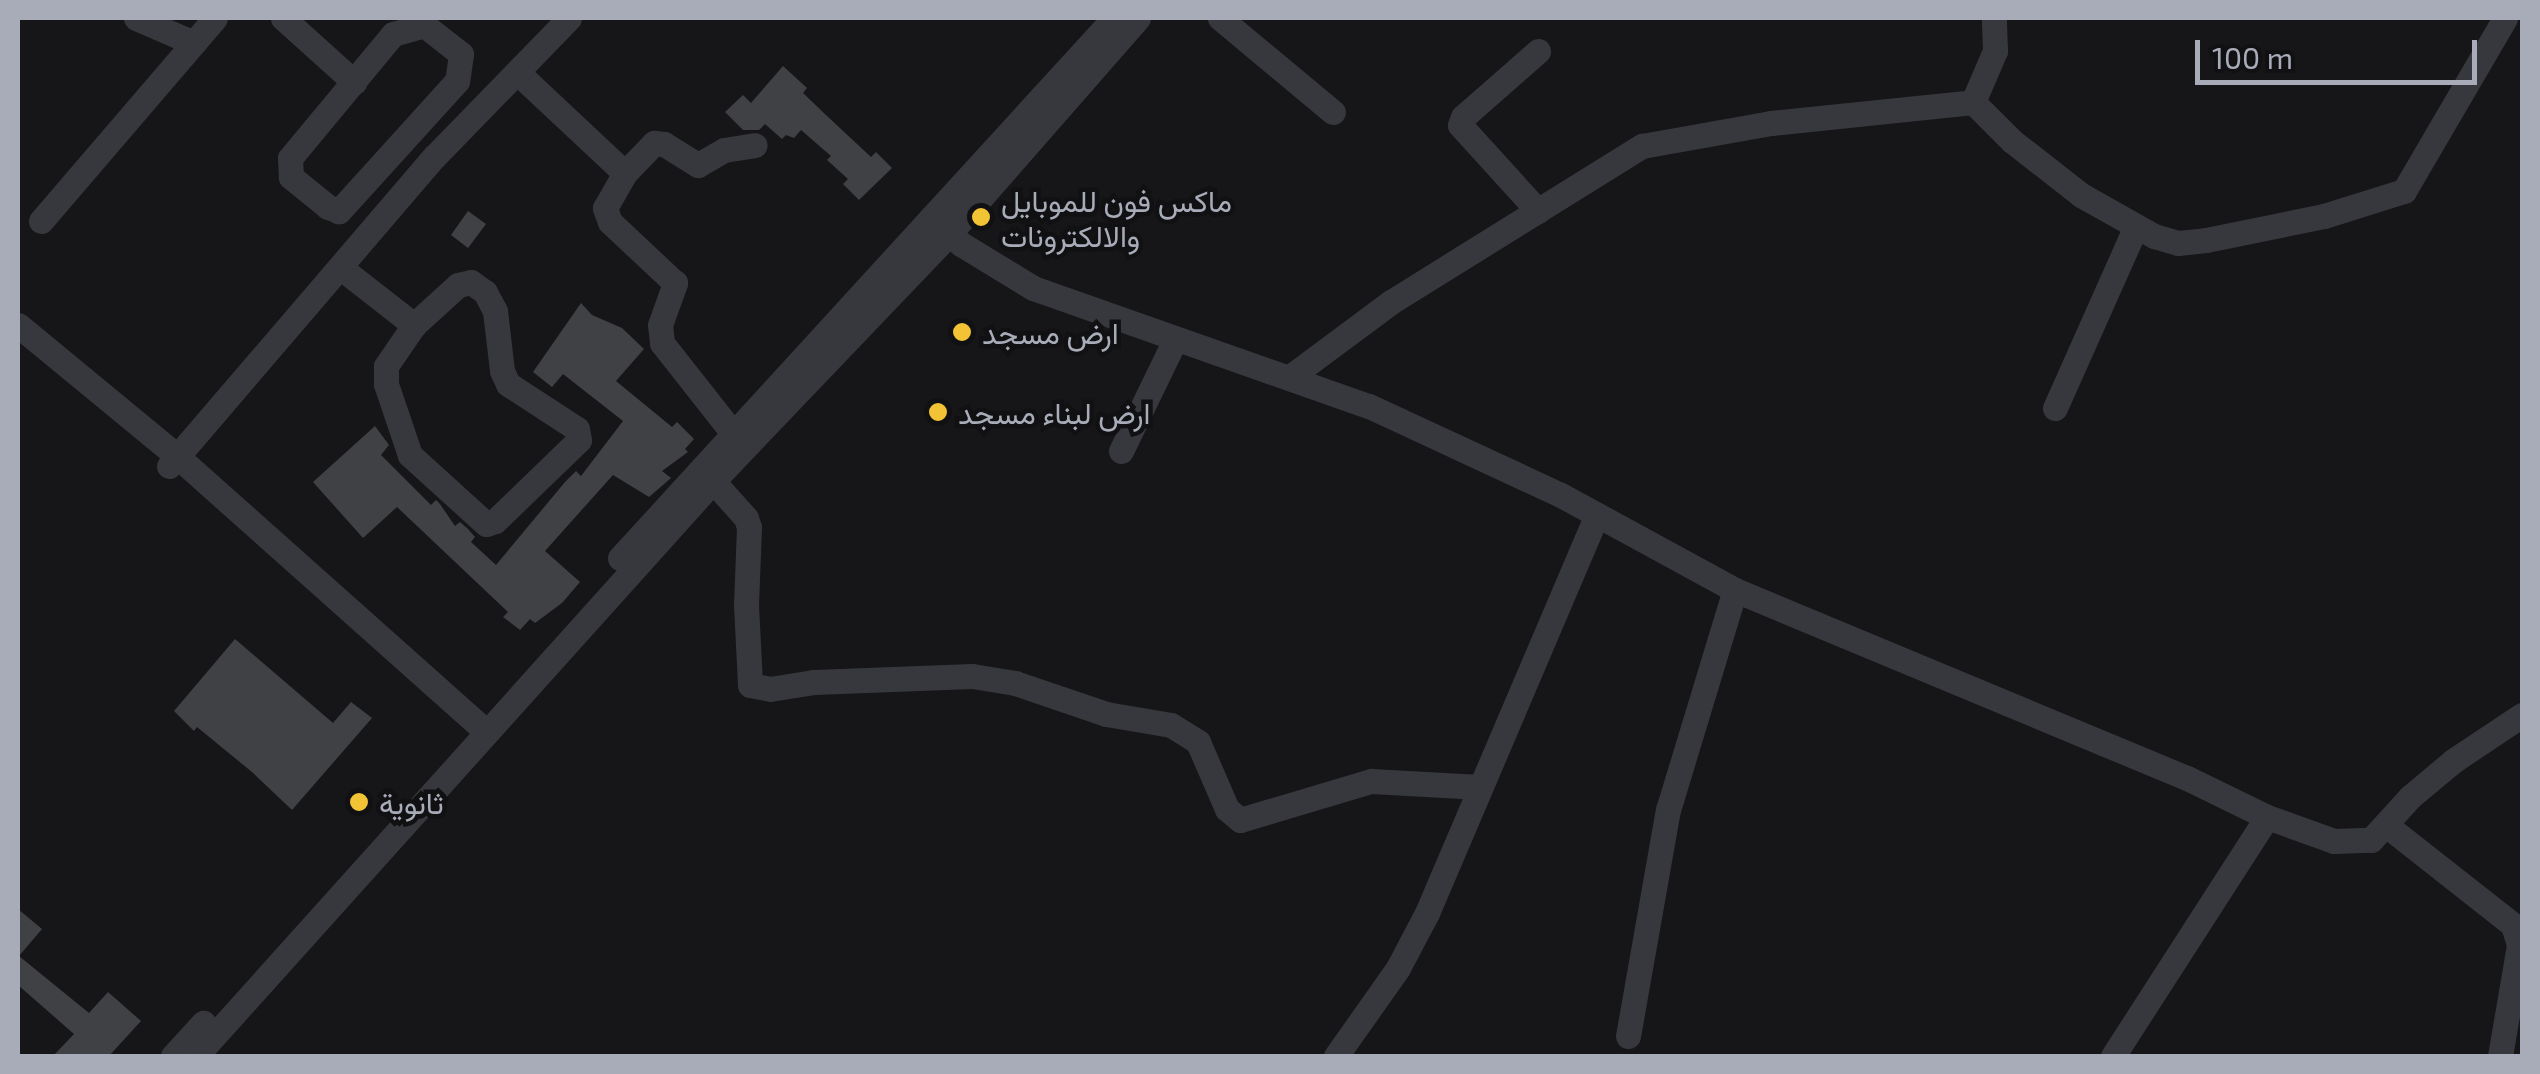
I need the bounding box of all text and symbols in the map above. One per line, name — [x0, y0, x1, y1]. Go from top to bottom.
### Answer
scale bar — [2200, 20, 2482, 82]
text: 100 m — [2212, 39, 2293, 75]
place label: ماكس فون للموبايل والالكترونات — [1001, 182, 1232, 252]
marker: ماكس فون للموبايل والالكترونات — [970, 206, 992, 228]
place label: ارض مسجد — [982, 314, 1119, 350]
marker: ارض مسجد — [951, 321, 973, 343]
place label: ارض لبناء مسجد — [958, 394, 1151, 430]
marker: ارض لبناء مسجد — [927, 401, 949, 423]
place label: ثانوية — [379, 784, 444, 820]
marker: ثانوية — [348, 791, 370, 813]

